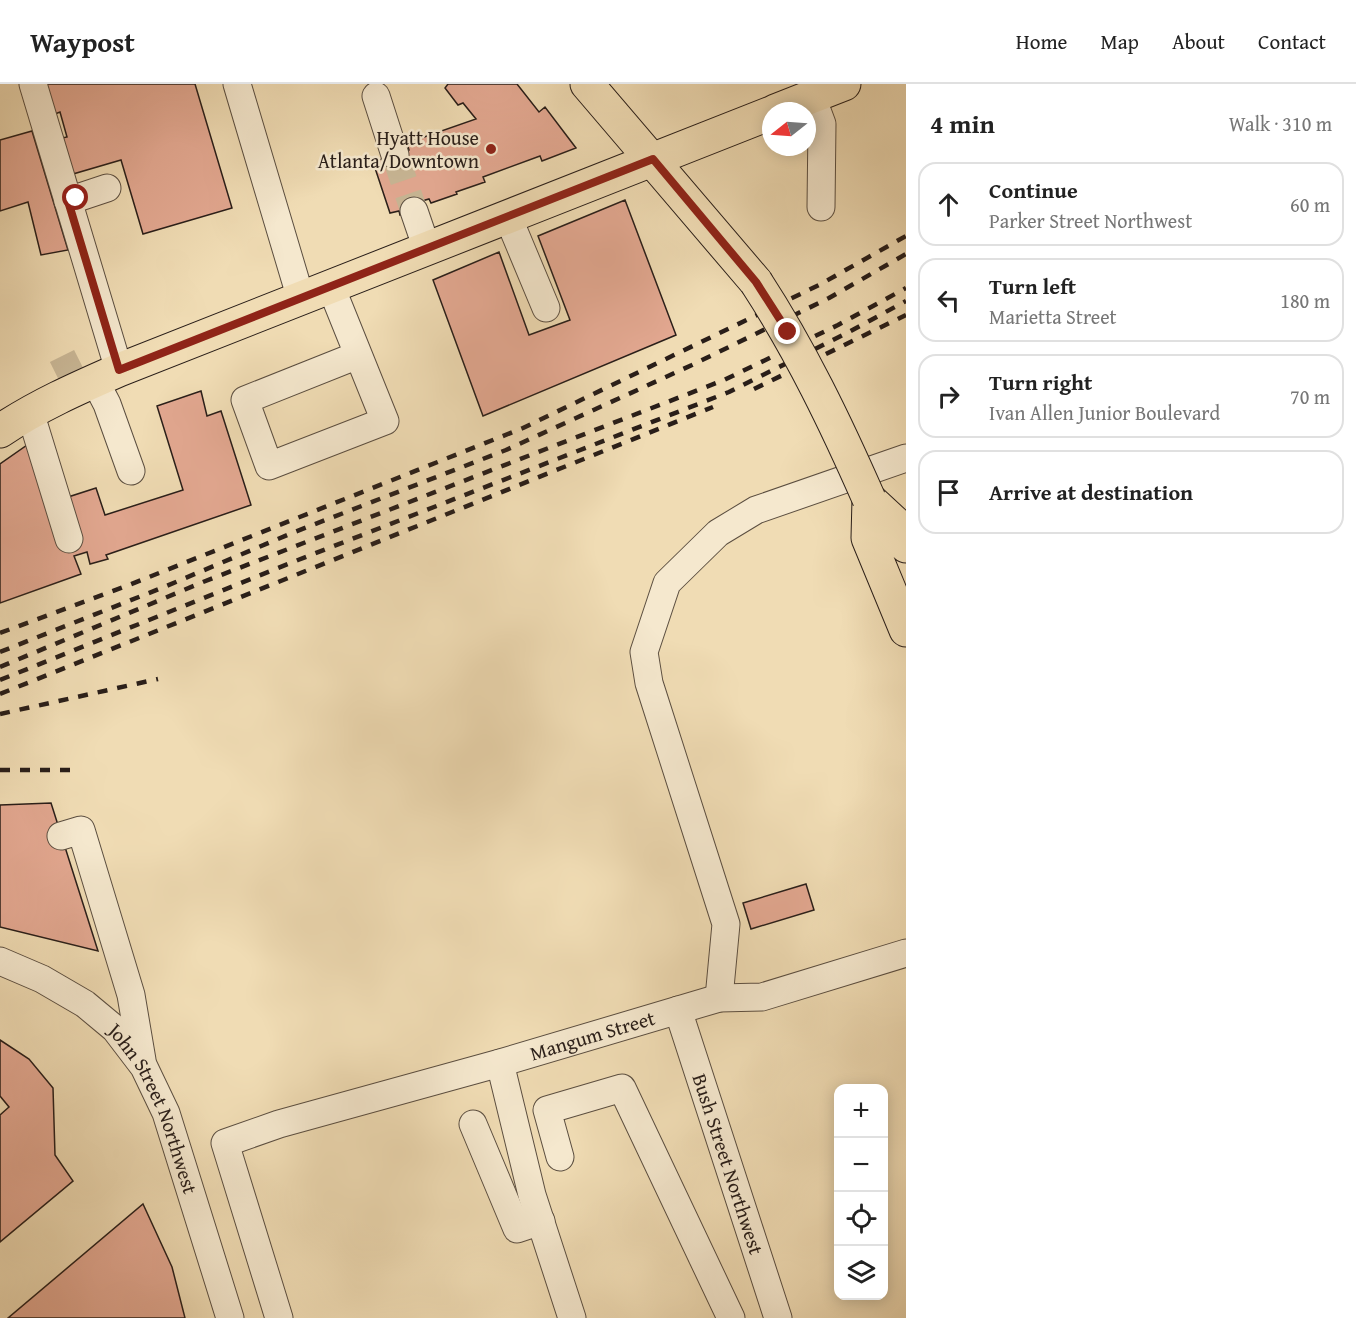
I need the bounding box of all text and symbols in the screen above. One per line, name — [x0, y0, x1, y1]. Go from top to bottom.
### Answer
text: Waypost — [30, 21, 135, 62]
text: Home — [1016, 26, 1067, 57]
text: Map — [1100, 26, 1139, 57]
text: About — [1172, 26, 1225, 57]
text: Contact — [1258, 26, 1326, 57]
north arrow — [762, 102, 816, 156]
text: 4 min — [930, 104, 995, 143]
text: Walk · 310 m — [1229, 109, 1332, 138]
place label: Hyatt House Atlanta/Downtown — [318, 123, 479, 175]
marker: Hyatt House Atlanta/Downtown — [484, 142, 498, 156]
text: Continue — [989, 174, 1078, 206]
route start — [62, 184, 88, 210]
icon: ahead — [932, 188, 965, 221]
text: 60 m — [1290, 190, 1330, 219]
text: Parker Street Northwest — [989, 206, 1192, 235]
text: Turn left — [989, 270, 1076, 302]
icon: left — [932, 284, 965, 317]
text: 180 m — [1280, 286, 1330, 315]
text: Marietta Street — [989, 302, 1117, 331]
route end — [774, 318, 800, 344]
text: Turn right — [989, 366, 1092, 398]
icon: right — [932, 380, 965, 413]
text: 70 m — [1290, 382, 1330, 411]
text: Ivan Allen Junior Boulevard — [989, 398, 1220, 427]
icon: arrive — [932, 476, 965, 509]
text: Arrive at destination — [989, 476, 1193, 508]
street label: Mangum Street — [526, 1003, 658, 1067]
street label: John Street Northwest — [101, 1013, 205, 1197]
street label: Bush Street Northwest — [686, 1070, 771, 1258]
map controls — [834, 1084, 888, 1300]
button: + — [834, 1084, 888, 1138]
button: − — [834, 1138, 888, 1192]
button: locate — [834, 1192, 888, 1246]
button: layers — [834, 1246, 888, 1300]

